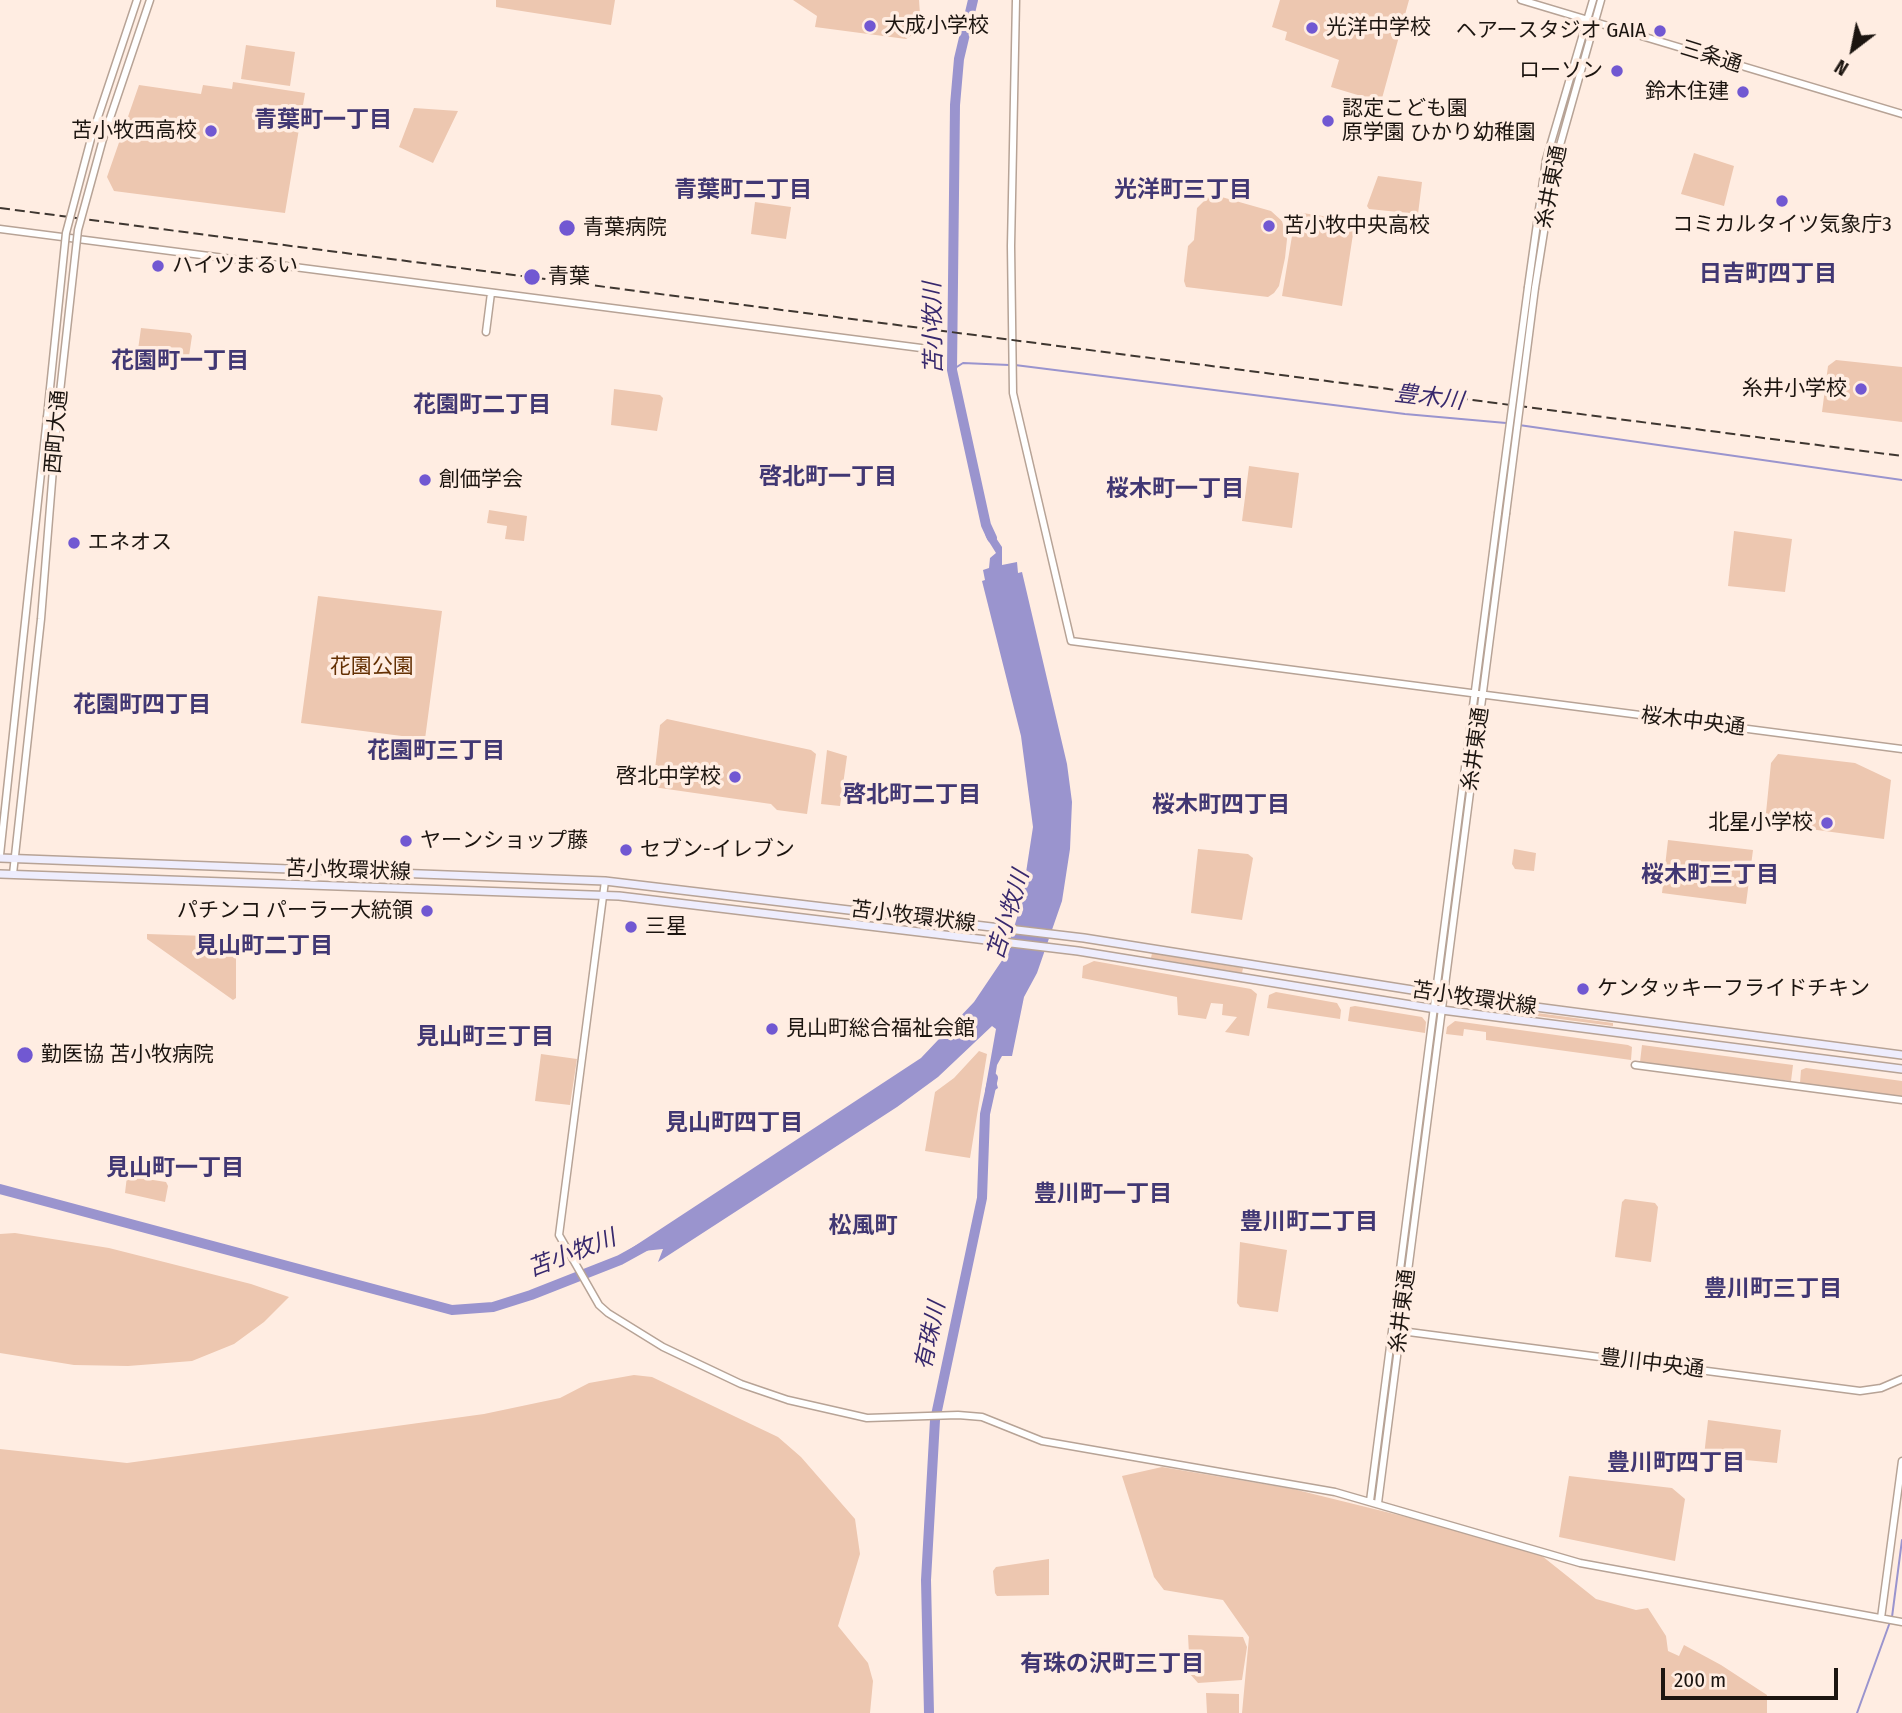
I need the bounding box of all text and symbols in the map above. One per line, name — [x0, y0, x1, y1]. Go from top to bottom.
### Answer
place label: 大成小学校 — [884, 13, 989, 39]
north arrow — [1818, 14, 1888, 84]
place label: 光洋中学校 — [1326, 15, 1431, 41]
marker: 大成小学校 — [862, 18, 878, 34]
place label: ヘアースタジオ GAIA — [1456, 18, 1646, 44]
marker: 光洋中学校 — [1304, 20, 1320, 36]
marker: ヘアースタジオ GAIA — [1652, 23, 1668, 39]
street label: 三条通 — [1677, 36, 1745, 78]
text: N — [1831, 54, 1853, 80]
place label: ローソン — [1519, 58, 1603, 84]
marker: ローソン — [1609, 63, 1625, 79]
place label: 鈴木住建 — [1645, 79, 1729, 105]
marker: 鈴木住建 — [1735, 84, 1751, 100]
place label: 認定こども園 原学園 ひかり幼稚園 — [1342, 96, 1536, 146]
district label: 青葉町一丁目 — [254, 107, 392, 135]
marker: 認定こども園 原学園 ひかり幼稚園 — [1320, 113, 1336, 129]
place label: 苫小牧西高校 — [71, 118, 197, 144]
marker: 苫小牧西高校 — [203, 123, 219, 139]
street label: 糸井東通 — [1532, 143, 1572, 231]
district label: 青葉町二丁目 — [674, 177, 812, 205]
district label: 光洋町三丁目 — [1114, 177, 1252, 205]
marker: コミカルタイツ気象庁3 — [1774, 193, 1790, 209]
place label: コミカルタイツ気象庁3 — [1672, 212, 1892, 238]
place label: 苫小牧中央高校 — [1283, 213, 1430, 239]
place label: 青葉病院 — [583, 215, 667, 241]
marker: 青葉病院 — [557, 218, 577, 238]
marker: 苫小牧中央高校 — [1261, 218, 1277, 234]
place label: ハイツまるい — [172, 253, 298, 279]
marker: ハイツまるい — [150, 258, 166, 274]
district label: 日吉町四丁目 — [1699, 261, 1837, 289]
place label: 青葉 — [548, 264, 590, 290]
marker: 青葉 — [522, 267, 542, 287]
water label: 苫小牧川 — [919, 282, 949, 374]
district label: 花園町一丁目 — [111, 348, 249, 376]
place label: 糸井小学校 — [1742, 376, 1847, 402]
water label: 豊木川 — [1393, 380, 1465, 416]
marker: 糸井小学校 — [1853, 381, 1869, 397]
street label: 西町大通 — [41, 389, 73, 475]
district label: 花園町二丁目 — [413, 392, 551, 420]
district label: 啓北町一丁目 — [759, 464, 897, 492]
place label: 創価学会 — [439, 467, 523, 493]
marker: 創価学会 — [417, 472, 433, 488]
district label: 桜木町一丁目 — [1106, 476, 1244, 504]
place label: エネオス — [88, 530, 172, 556]
marker: エネオス — [66, 535, 82, 551]
park label: 花園公園 — [330, 654, 414, 680]
district label: 花園町四丁目 — [73, 692, 211, 720]
street label: 桜木中央通 — [1639, 703, 1747, 741]
street label: 糸井東通 — [1458, 706, 1494, 792]
district label: 花園町三丁目 — [367, 738, 505, 766]
place label: 啓北中学校 — [616, 764, 721, 790]
marker: 啓北中学校 — [727, 769, 743, 785]
district label: 啓北町二丁目 — [843, 782, 981, 810]
district label: 桜木町四丁目 — [1152, 792, 1290, 820]
place label: 北星小学校 — [1708, 810, 1813, 836]
marker: 北星小学校 — [1819, 815, 1835, 831]
place label: ヤーンショップ藤 — [420, 828, 588, 854]
marker: ヤーンショップ藤 — [398, 833, 414, 849]
place label: セブン-イレブン — [640, 837, 795, 863]
marker: セブン-イレブン — [618, 842, 634, 858]
street label: 苫小牧環状線 — [285, 856, 411, 886]
district label: 桜木町三丁目 — [1641, 862, 1779, 890]
water label: 苫小牧川 — [982, 867, 1036, 963]
street label: 苫小牧環状線 — [849, 897, 977, 937]
place label: パチンコ パーラー大統領 — [177, 898, 413, 924]
marker: パチンコ パーラー大統領 — [419, 903, 435, 919]
place label: 三星 — [645, 914, 687, 940]
marker: 三星 — [623, 919, 639, 935]
district label: 見山町二丁目 — [195, 933, 333, 961]
place label: ケンタッキーフライドチキン — [1597, 976, 1870, 1002]
street label: 苫小牧環状線 — [1410, 978, 1538, 1020]
marker: ケンタッキーフライドチキン — [1575, 981, 1591, 997]
place label: 見山町総合福祉会館 — [786, 1016, 975, 1042]
marker: 見山町総合福祉会館 — [764, 1021, 780, 1037]
district label: 見山町三丁目 — [416, 1024, 554, 1052]
place label: 勤医協 苫小牧病院 — [41, 1042, 214, 1068]
marker: 勤医協 苫小牧病院 — [15, 1045, 35, 1065]
district label: 見山町四丁目 — [665, 1110, 803, 1138]
district label: 見山町一丁目 — [106, 1155, 244, 1183]
district label: 豊川町一丁目 — [1034, 1181, 1172, 1209]
district label: 豊川町二丁目 — [1240, 1209, 1378, 1237]
district label: 松風町 — [829, 1213, 897, 1241]
water label: 苫小牧川 — [524, 1225, 620, 1283]
street label: 糸井東通 — [1385, 1268, 1421, 1354]
district label: 豊川町三丁目 — [1704, 1276, 1842, 1304]
water label: 有珠川 — [910, 1299, 952, 1373]
street label: 豊川中央通 — [1598, 1345, 1706, 1383]
district label: 豊川町四丁目 — [1607, 1450, 1745, 1478]
district label: 有珠の沢町三丁目 — [1020, 1651, 1204, 1679]
scale bar — [1664, 1654, 1841, 1698]
text: 200 m — [1674, 1667, 1726, 1693]

